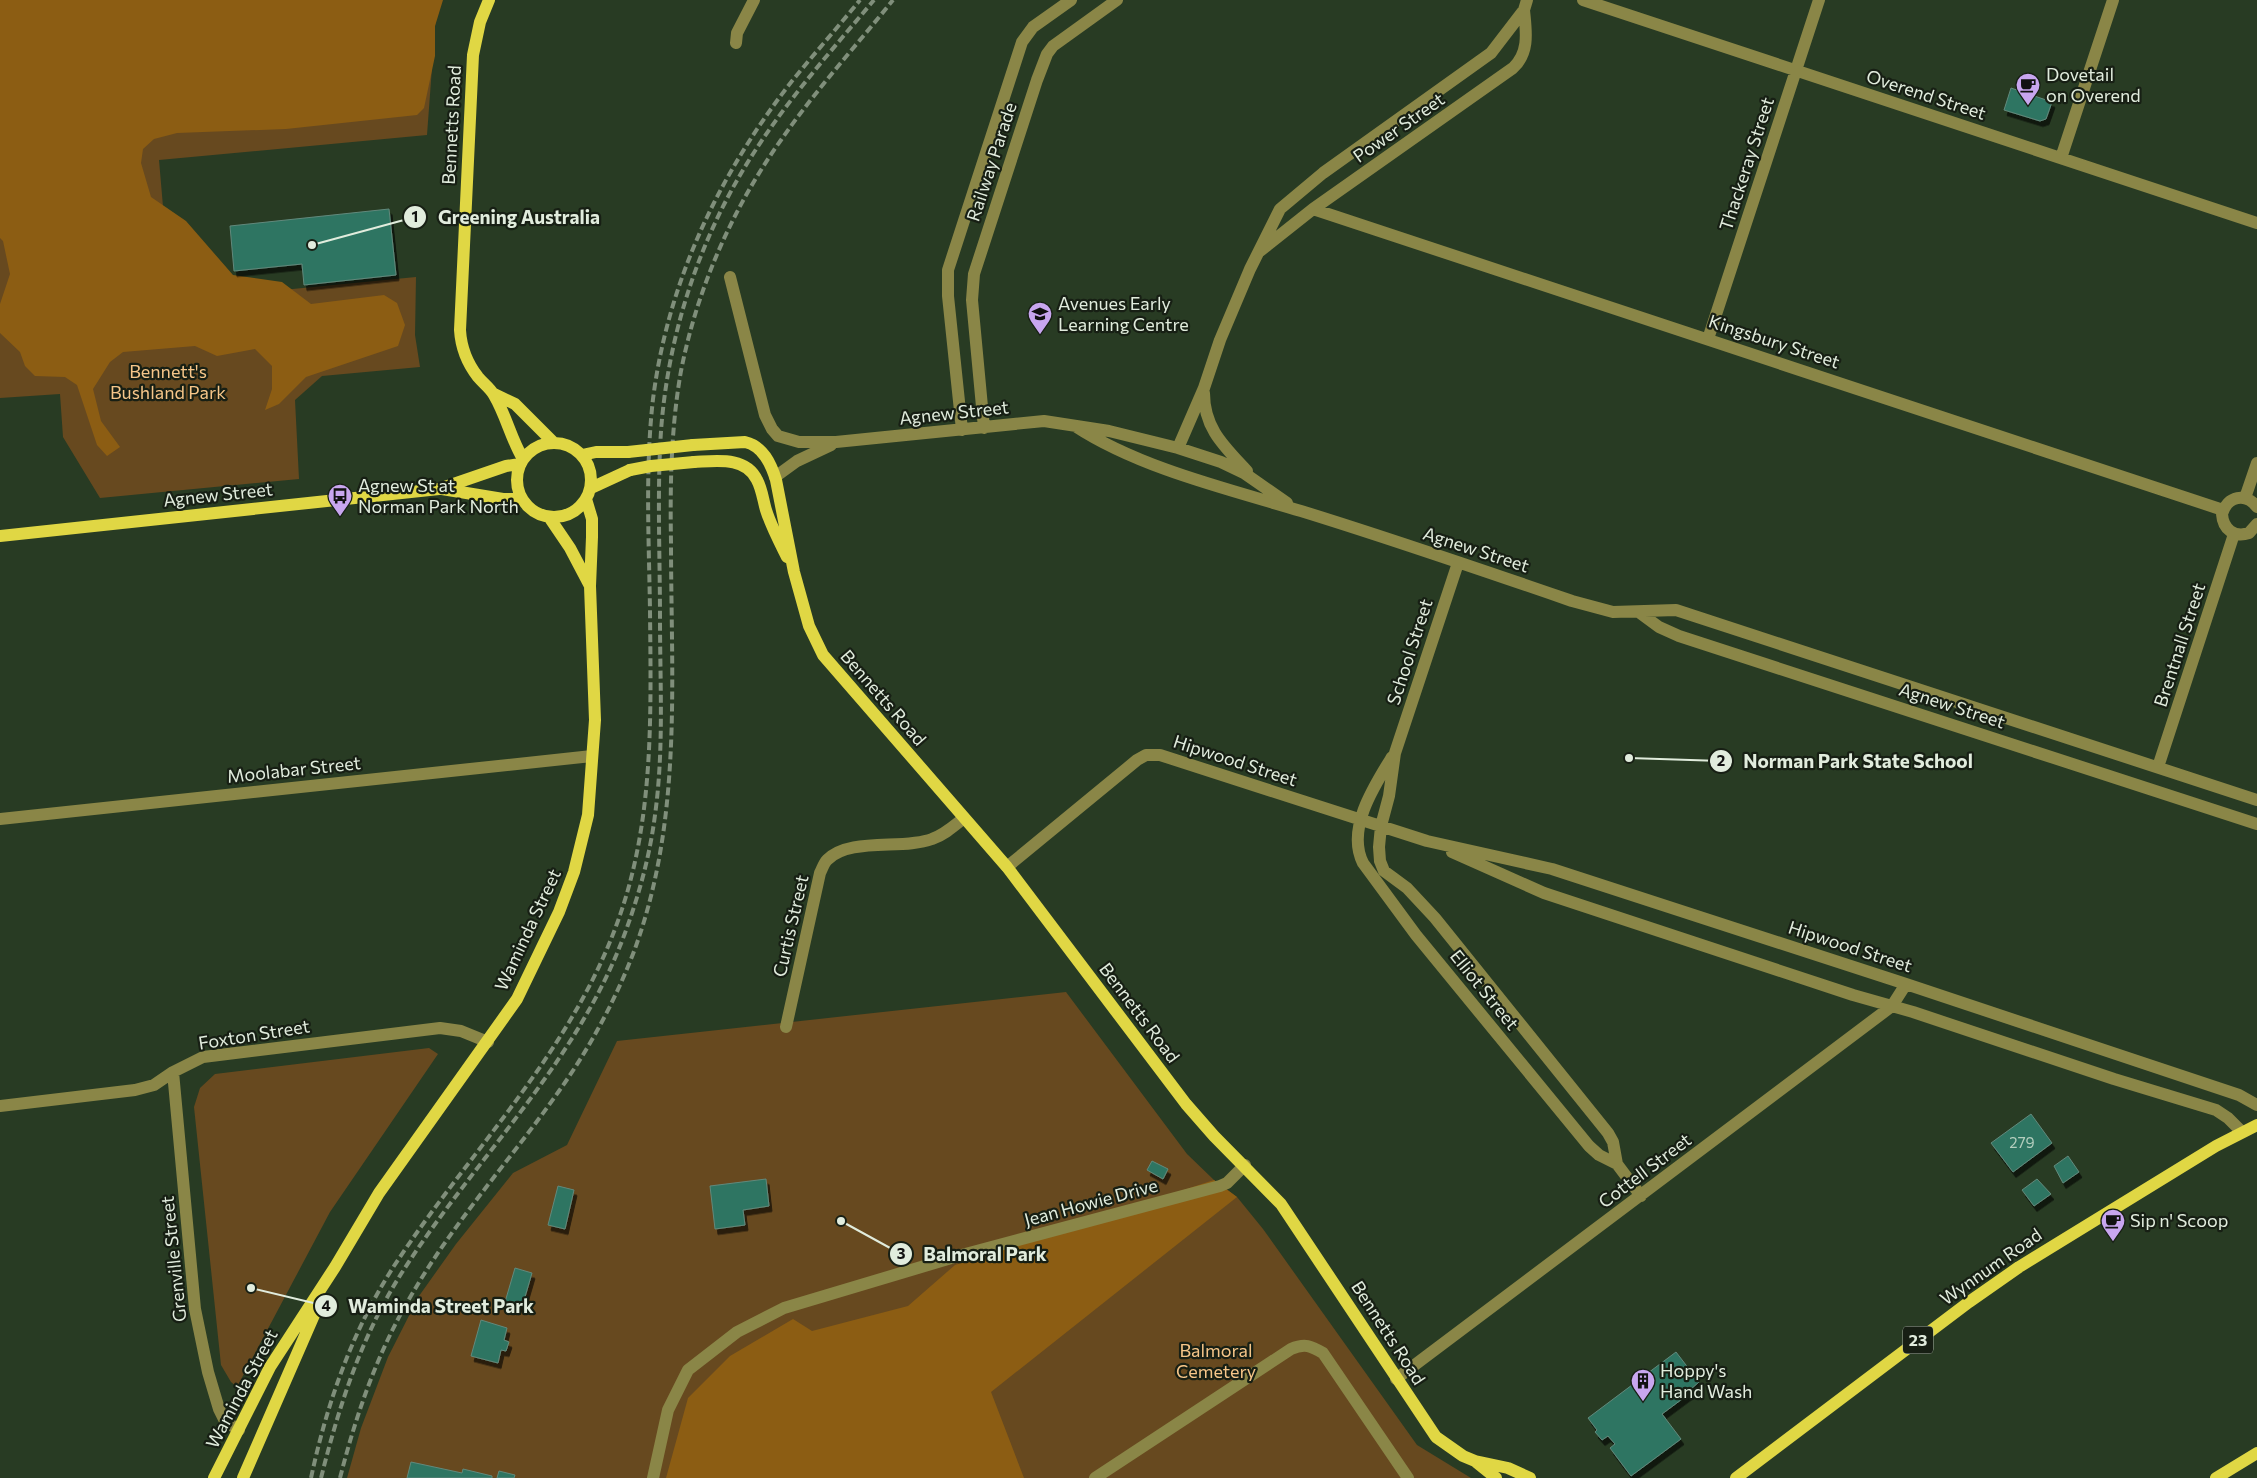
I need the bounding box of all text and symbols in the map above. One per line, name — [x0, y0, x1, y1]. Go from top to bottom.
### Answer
place label: Dovetail on Overend — [2046, 63, 2141, 106]
street label: Overend Street — [1864, 64, 1989, 124]
street label: Bennetts Road — [437, 65, 465, 185]
cafe icon: Dovetail on Overend — [2015, 72, 2041, 106]
street label: Power Street — [1348, 88, 1448, 167]
street label: Thackeray Street — [1714, 94, 1778, 233]
street label: Railway Parade — [961, 99, 1021, 224]
callout: Greening Australia — [403, 200, 610, 234]
text: Greening Australia — [438, 205, 600, 228]
text: 1 — [412, 207, 418, 225]
place label: Avenues Early Learning Centre — [1058, 292, 1189, 335]
school or university icon: Avenues Early Learning Centre — [1027, 301, 1053, 335]
street label: Kingsbury Street — [1706, 309, 1843, 373]
park label: Bennett's Bushland Park — [110, 360, 226, 403]
street label: Agnew Street — [898, 395, 1010, 429]
place label: Agnew St at Norman Park North — [358, 474, 519, 517]
street label: Agnew Street — [162, 477, 274, 511]
bus stop icon: Agnew St at Norman Park North — [327, 483, 353, 517]
street label: Agnew Street — [1421, 522, 1532, 577]
street label: Brentnall Street — [2149, 580, 2209, 709]
street label: School Street — [1382, 596, 1437, 707]
street label: Bennetts Road — [836, 645, 931, 750]
street label: Agnew Street — [1897, 678, 2008, 733]
street label: Hipwood Street — [1171, 730, 1300, 790]
callout: Norman Park State School — [1708, 744, 1983, 778]
text: Norman Park State School — [1743, 749, 1973, 772]
street label: Moolabar Street — [226, 751, 362, 787]
text: 2 — [1717, 751, 1725, 769]
street label: Waminda Street — [489, 865, 565, 994]
street label: Curtis Street — [768, 873, 812, 979]
street label: Hipwood Street — [1786, 916, 1915, 976]
street label: Elliot Street — [1446, 945, 1524, 1034]
street label: Bennetts Road — [1095, 958, 1185, 1067]
street label: Foxton Street — [197, 1014, 311, 1054]
street label: Cottell Street — [1594, 1128, 1695, 1212]
house number: 279 — [2009, 1133, 2035, 1151]
street label: Jean Howie Drive — [1022, 1174, 1160, 1230]
street label: Grenville Street — [155, 1195, 191, 1323]
cafe icon: Sip n' Scoop — [2100, 1208, 2126, 1242]
place label: Sip n' Scoop — [2130, 1209, 2228, 1231]
street label: Wynnum Road — [1935, 1223, 2045, 1309]
callout: Balmoral Park — [889, 1237, 1057, 1271]
text: Balmoral Park — [923, 1242, 1047, 1265]
text: 3 — [897, 1244, 906, 1262]
street label: Bennetts Road — [1347, 1276, 1431, 1389]
callout: Waminda Street Park — [313, 1289, 544, 1323]
text: Waminda Street Park — [348, 1294, 534, 1317]
text: 4 — [321, 1296, 331, 1314]
street label: Waminda Street — [201, 1325, 282, 1452]
road number: 23 — [1903, 1326, 1933, 1354]
park label: Balmoral Cemetery — [1176, 1339, 1256, 1382]
place label: Hoppy's Hand Wash — [1660, 1359, 1752, 1402]
building icon: Hoppy's Hand Wash — [1630, 1368, 1656, 1402]

